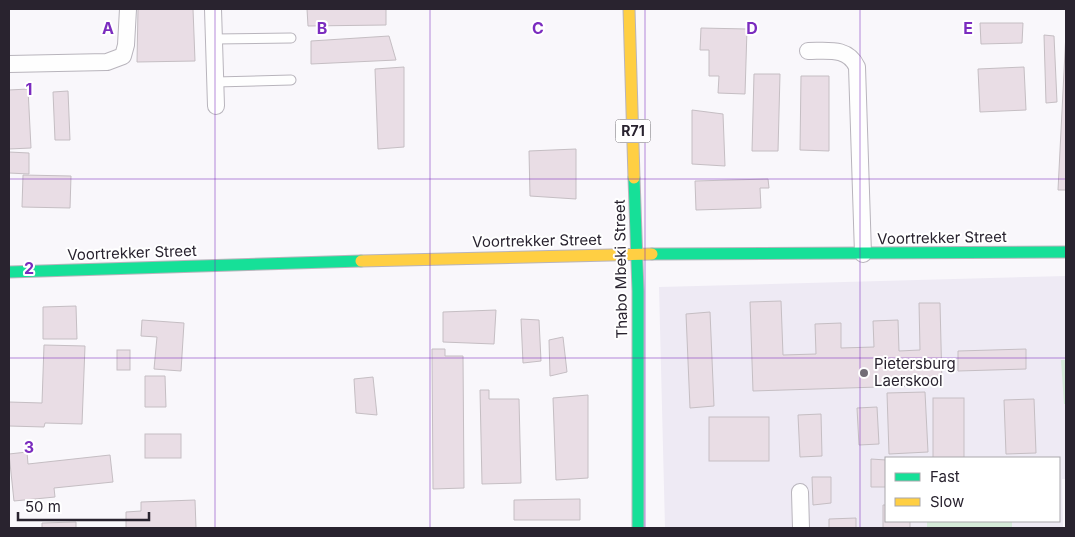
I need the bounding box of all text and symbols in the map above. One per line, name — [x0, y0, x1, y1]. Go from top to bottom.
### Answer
text: A — [102, 18, 114, 38]
text: B — [317, 18, 327, 38]
text: C — [532, 18, 544, 38]
text: D — [746, 18, 758, 38]
text: E — [963, 18, 973, 38]
text: 1 — [26, 79, 32, 99]
road number: R71 — [616, 120, 650, 142]
street label: Thabo Mbeki Street — [610, 199, 631, 339]
street label: Voortrekker Street — [877, 227, 1007, 248]
street label: Voortrekker Street — [472, 230, 602, 251]
street label: Voortrekker Street — [67, 241, 197, 264]
text: 2 — [24, 258, 34, 278]
place label: Pietersburg Laerskool — [874, 354, 956, 390]
marker: Pietersburg Laerskool — [858, 367, 870, 379]
text: 3 — [24, 437, 34, 457]
legend — [885, 457, 1060, 522]
text: Fast — [930, 467, 960, 486]
scale bar — [18, 490, 149, 522]
text: Slow — [930, 492, 964, 511]
text: 50 m — [25, 497, 61, 516]

